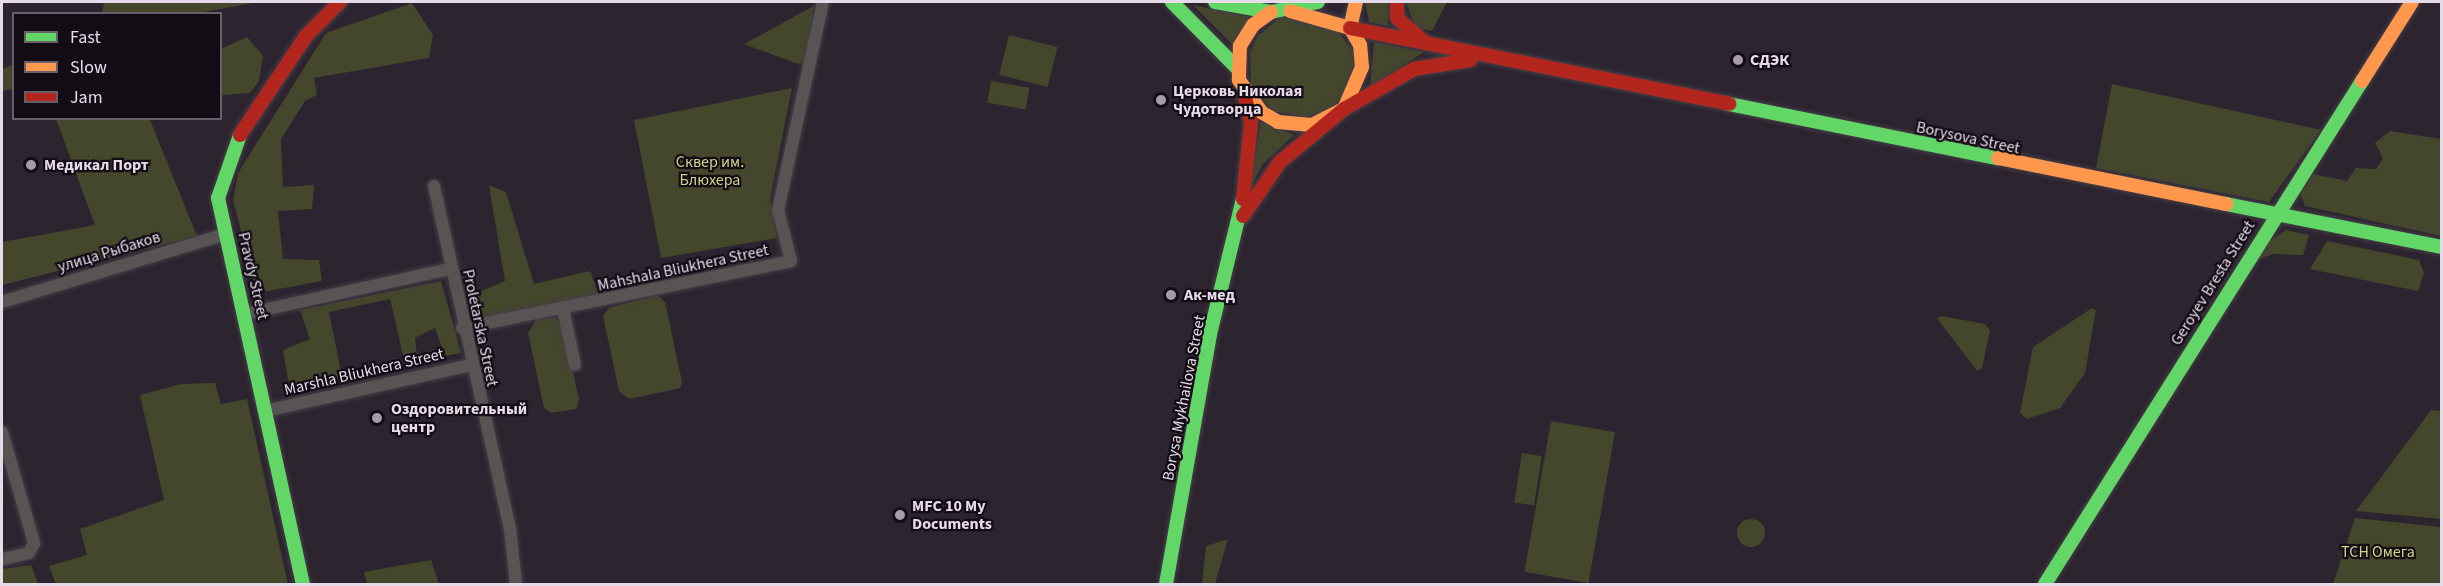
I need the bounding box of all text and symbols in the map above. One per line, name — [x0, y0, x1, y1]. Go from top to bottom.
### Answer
legend — [12, 12, 222, 120]
text: Fast — [70, 25, 101, 50]
place label: СДЭК — [1750, 50, 1789, 70]
marker: СДЭК — [1731, 53, 1745, 67]
text: Slow — [70, 55, 107, 80]
place label: Церковь Николая Чудотворца — [1173, 81, 1302, 119]
text: Jam — [70, 85, 103, 110]
marker: Церковь Николая Чудотворца — [1154, 93, 1168, 107]
street label: Borysova Street — [1914, 118, 2022, 158]
park label: Сквер им. Блюхера — [676, 152, 744, 190]
place label: Медикал Порт — [44, 155, 149, 175]
marker: Медикал Порт — [22, 156, 40, 174]
street label: Geroyev Bresta Street — [2167, 217, 2259, 349]
street label: улица Рыбаков — [55, 227, 163, 277]
street label: Pravdy Street — [234, 230, 272, 322]
street label: Mahshala Bliukhera Street — [596, 240, 770, 296]
street label: Proletarska Street — [458, 268, 502, 388]
place label: Ак-мед — [1184, 285, 1235, 305]
marker: Ак-мед — [1162, 286, 1180, 304]
street label: Borysa Mykhailova Street — [1159, 314, 1209, 482]
street label: Marshla Bliukhera Street — [282, 344, 446, 400]
place label: Оздоровительный центр — [391, 399, 527, 437]
marker: Оздоровительный центр — [368, 409, 386, 427]
place label: MFC 10 My Documents — [912, 496, 992, 534]
marker: MFC 10 My Documents — [893, 508, 907, 522]
park label: ТСН Омега — [2341, 542, 2415, 562]

